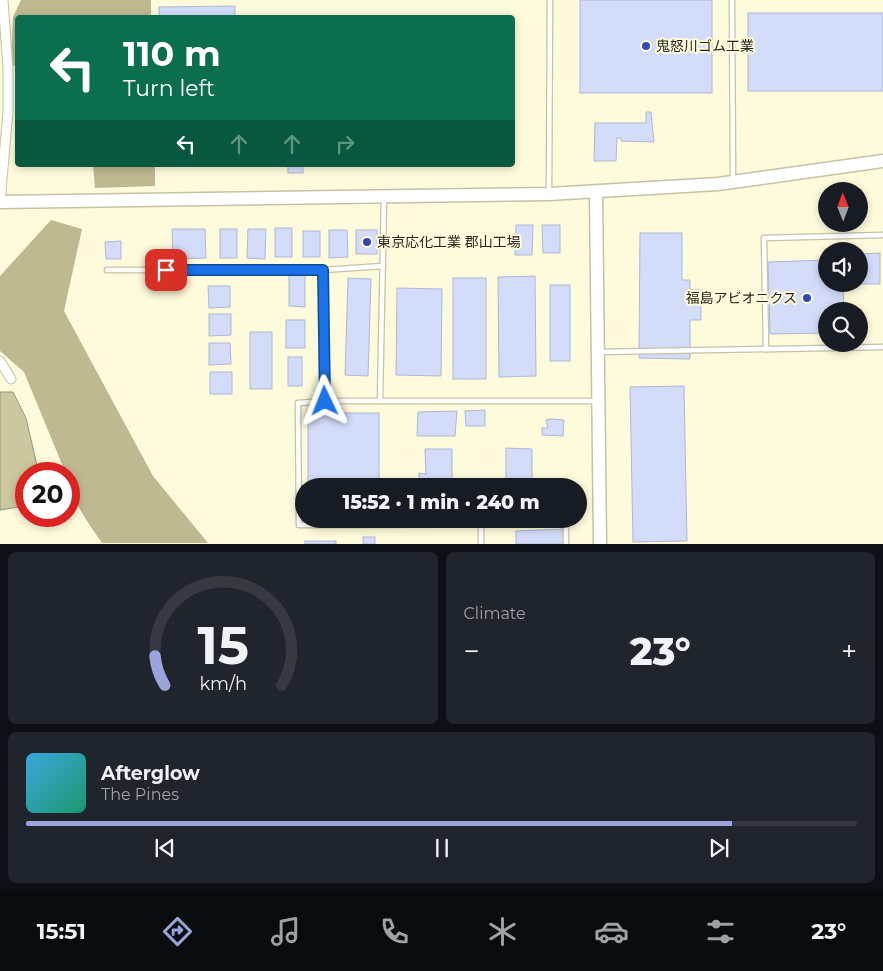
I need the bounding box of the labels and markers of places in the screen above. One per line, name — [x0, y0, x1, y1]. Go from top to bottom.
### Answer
place label: 鬼怒川ゴム工業 — [656, 37, 754, 55]
marker: 鬼怒川ゴム工業 — [640, 40, 652, 52]
place label: 東京応化工業 郡山工場 — [377, 233, 521, 251]
marker: 東京応化工業 郡山工場 — [361, 236, 373, 248]
pin — [145, 249, 187, 291]
place label: 福島アビオニクス — [685, 289, 797, 307]
marker: 福島アビオニクス — [801, 292, 813, 304]

